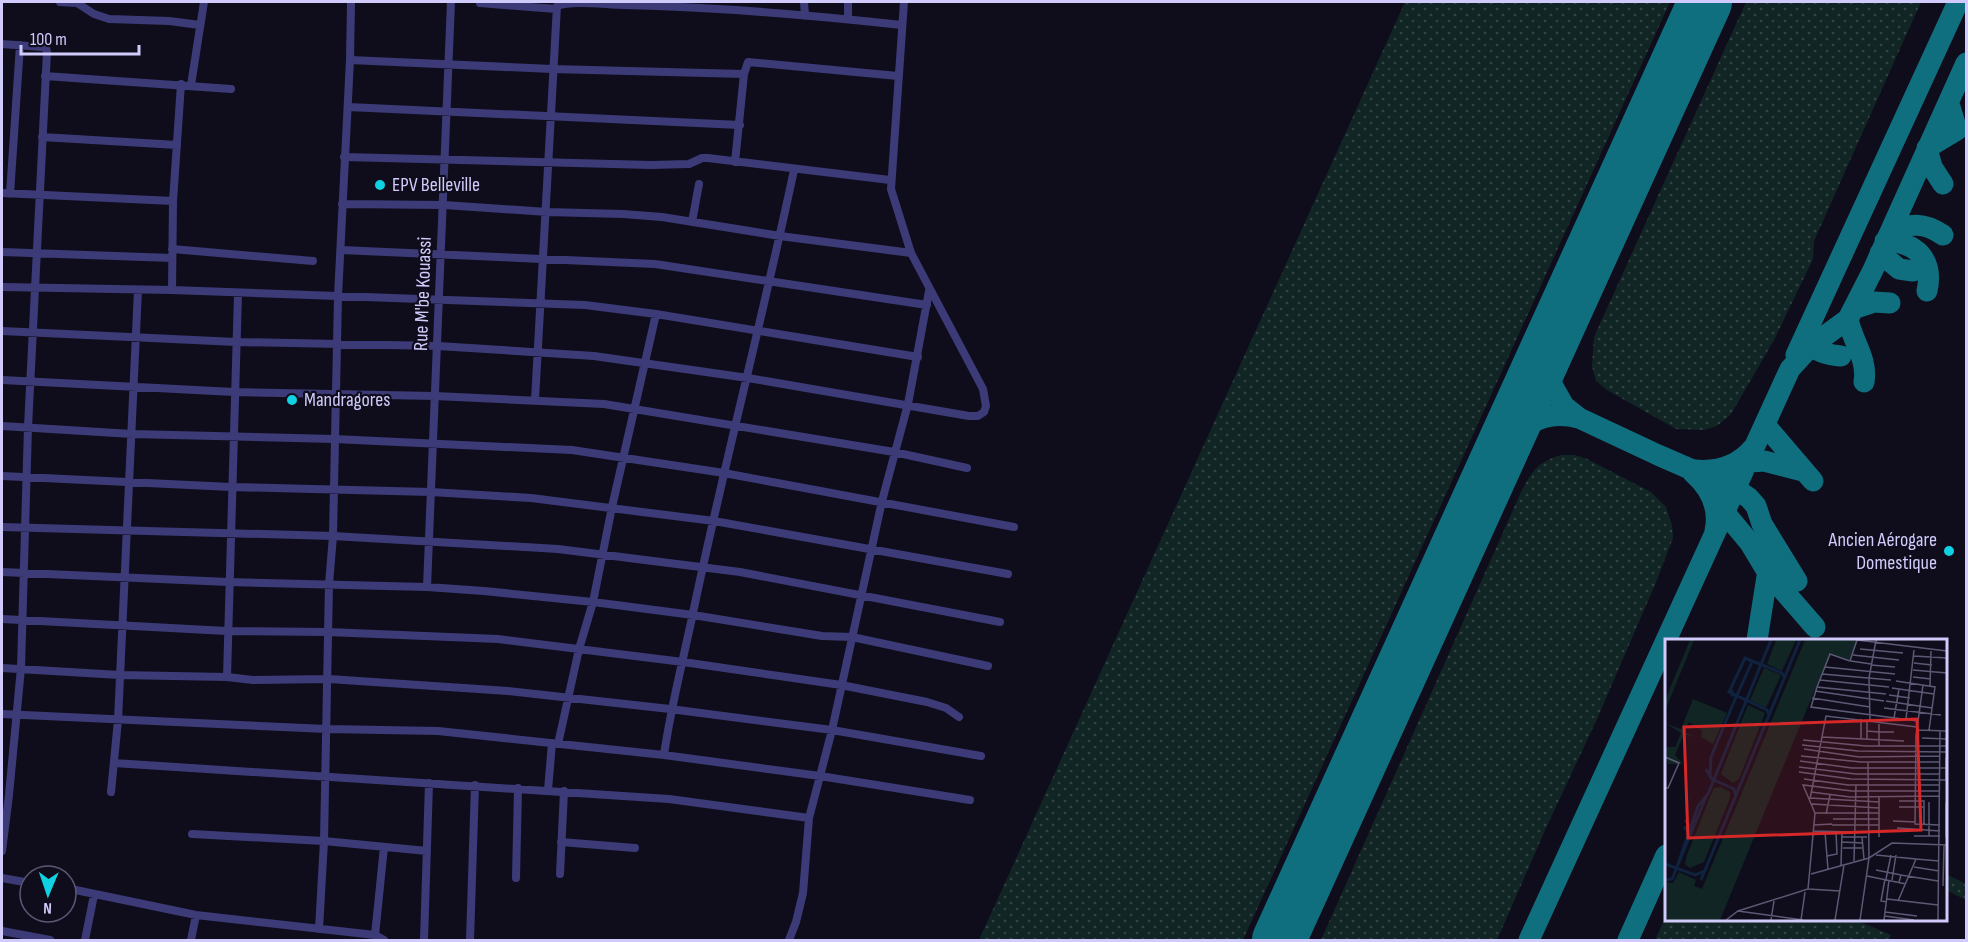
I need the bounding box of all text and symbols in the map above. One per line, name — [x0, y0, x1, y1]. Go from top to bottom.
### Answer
scale bar — [21, 18, 140, 56]
text: 100 m — [30, 29, 67, 50]
place label: EPV Belleville — [392, 173, 480, 197]
marker: EPV Belleville — [373, 178, 387, 192]
street label: Rue M'be Kouassi — [409, 236, 437, 352]
place label: Mandragores — [304, 388, 390, 412]
marker: Mandragores — [285, 393, 299, 407]
place label: Ancien Aérogare Domestique — [1828, 528, 1937, 575]
marker: Ancien Aérogare Domestique — [1942, 544, 1956, 558]
inset map — [1665, 639, 1947, 921]
north arrow — [18, 864, 78, 924]
text: N — [43, 898, 52, 917]

